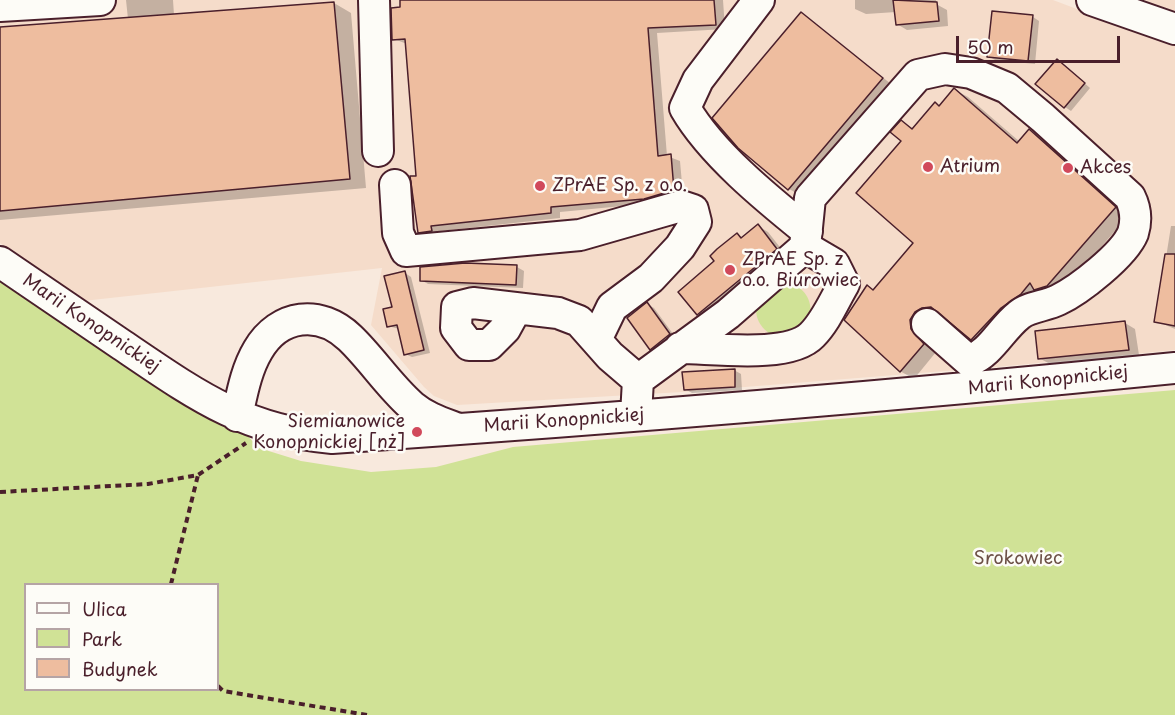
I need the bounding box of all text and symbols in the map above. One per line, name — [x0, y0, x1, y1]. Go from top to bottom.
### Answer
scale bar — [959, 24, 1122, 62]
text: 50 m — [967, 33, 1014, 60]
place label: Atrium — [940, 156, 1000, 178]
place label: Akces — [1080, 157, 1131, 179]
marker: Atrium — [921, 160, 935, 174]
marker: Akces — [1061, 161, 1075, 175]
place label: ZPrAE Sp. z o.o. — [552, 175, 687, 197]
marker: ZPrAE Sp. z o.o. — [533, 179, 547, 193]
place label: ZPrAE Sp. z o.o. Biurowiec — [742, 249, 859, 292]
marker: ZPrAE Sp. z o.o. Biurowiec — [723, 263, 737, 277]
street label: Marii Konopnickiej — [18, 270, 164, 378]
street label: Marii Konopnickiej — [967, 362, 1129, 400]
street label: Marii Konopnickiej — [483, 405, 645, 437]
place label: Siemianowice Konopnickiej [nż] — [253, 411, 405, 454]
marker: Siemianowice Konopnickiej [nż] — [410, 425, 424, 439]
park label: Srokowiec — [974, 548, 1062, 570]
legend — [24, 583, 219, 691]
text: Ulica — [82, 595, 127, 622]
text: Park — [82, 625, 122, 652]
text: Budynek — [82, 655, 158, 682]

